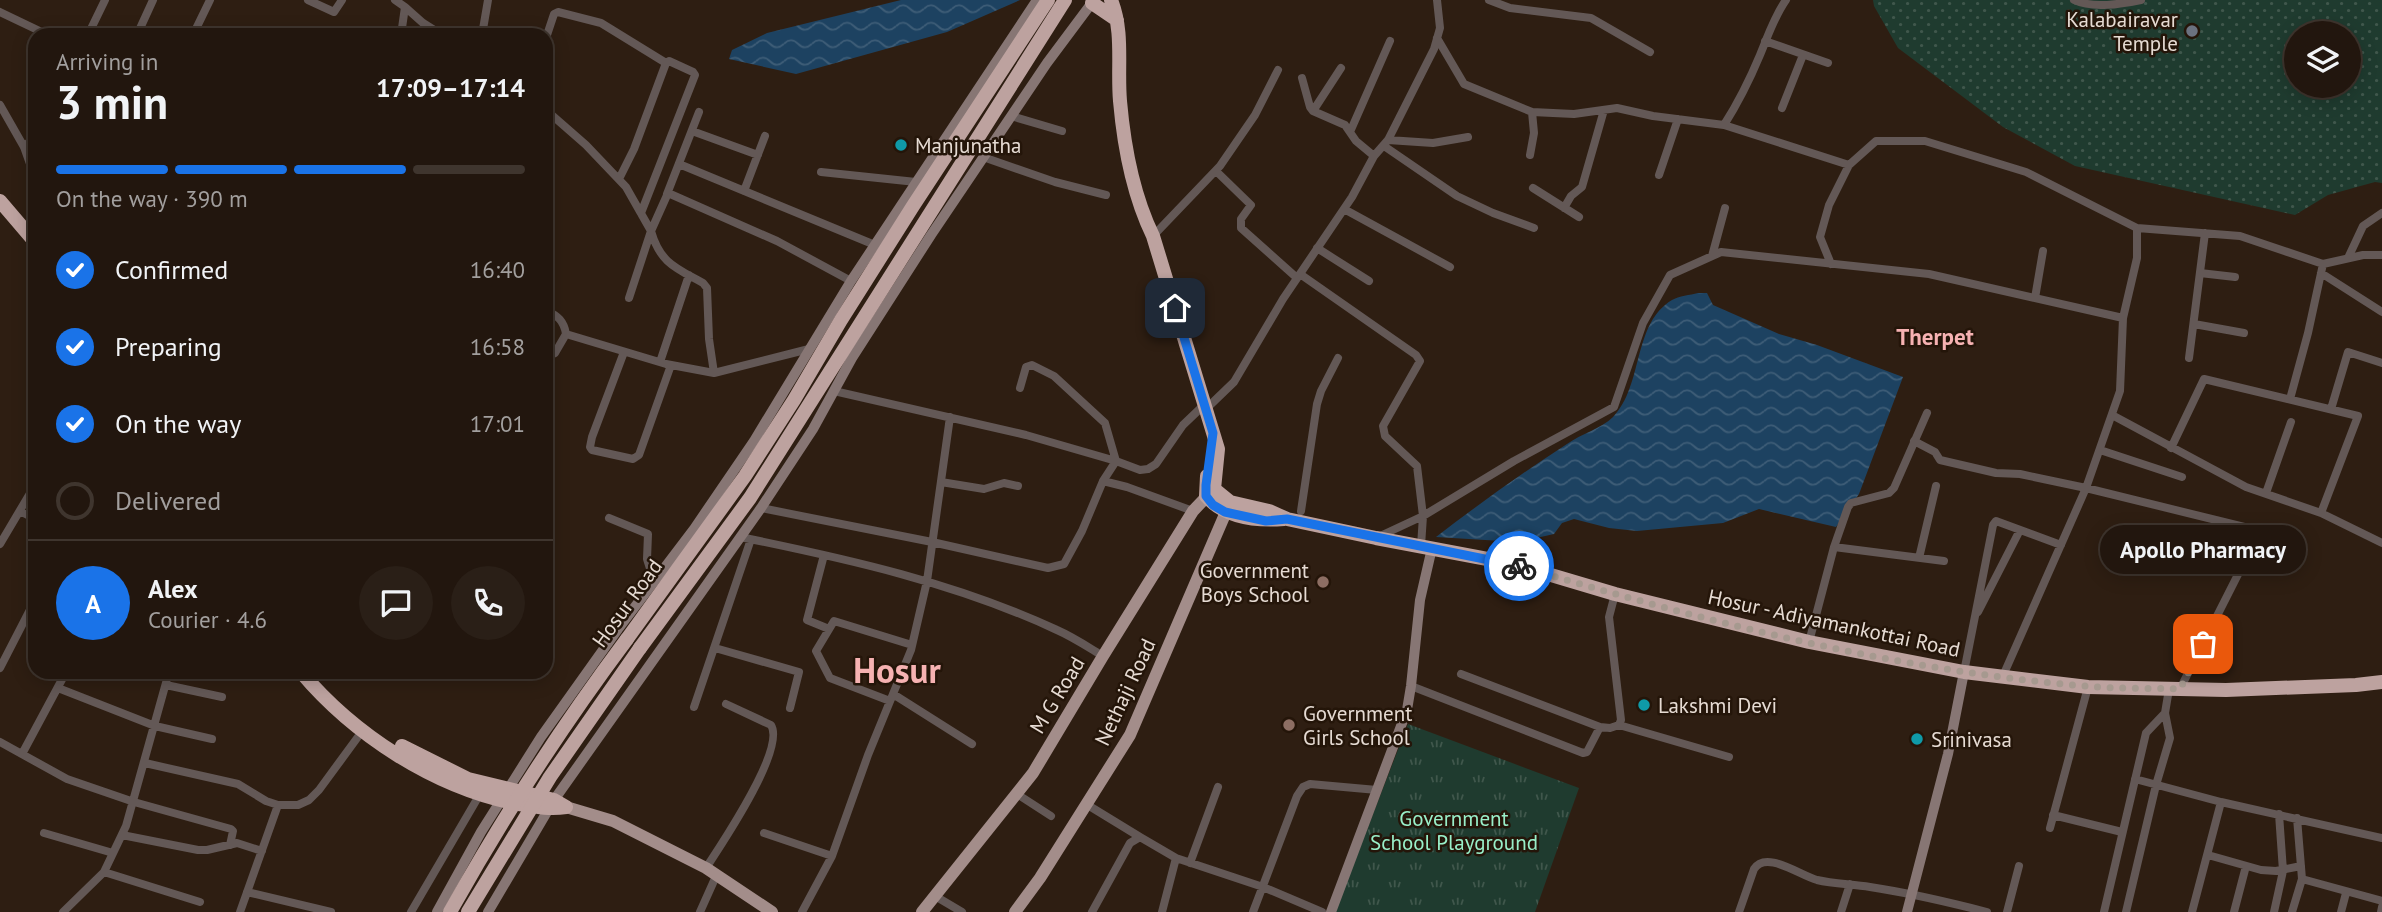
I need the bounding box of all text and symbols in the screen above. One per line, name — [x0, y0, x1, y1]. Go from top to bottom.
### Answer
place label: Kalabairavar Temple — [2066, 6, 2178, 57]
map controls — [2284, 21, 2361, 98]
button: layers — [2284, 21, 2361, 98]
marker: Kalabairavar Temple — [2184, 23, 2200, 39]
text: Arriving in — [56, 47, 158, 76]
text: 17:09–17:14 — [376, 71, 525, 104]
text: 3 min — [56, 72, 168, 132]
place label: Manjunatha — [915, 132, 1021, 159]
marker: Manjunatha — [893, 137, 909, 153]
text: On the way · 390 m — [56, 184, 248, 213]
icon: check — [56, 251, 94, 289]
text: Confirmed — [115, 253, 228, 286]
text: 16:40 — [470, 255, 525, 284]
pin — [1145, 278, 1205, 338]
icon: home — [1156, 289, 1194, 327]
district label: Therpet — [1896, 322, 1974, 351]
icon: check — [56, 328, 94, 366]
text: Preparing — [115, 330, 222, 363]
text: 16:58 — [470, 332, 525, 361]
icon: check — [56, 405, 94, 443]
text: On the way — [115, 407, 241, 440]
text: 17:01 — [470, 409, 525, 438]
text: Delivered — [115, 484, 221, 517]
callout: Apollo Pharmacy — [2100, 525, 2306, 574]
courier — [1484, 531, 1554, 601]
text: Apollo Pharmacy — [2120, 535, 2286, 564]
icon: bike — [1500, 547, 1538, 585]
street label: Hosur Road — [586, 554, 668, 652]
place label: Government Boys School — [1200, 557, 1309, 608]
button: chat — [359, 566, 433, 640]
button: phone — [451, 566, 525, 640]
text: Alex — [148, 572, 198, 605]
marker: Government Boys School — [1315, 574, 1331, 590]
street label: Hosur - Adiyamankottai Road — [1705, 583, 1963, 663]
text: A — [85, 587, 101, 620]
text: Courier · 4.6 — [148, 605, 267, 634]
pin — [2173, 614, 2233, 674]
icon: bag — [2184, 625, 2222, 663]
street label: Nethaji Road — [1088, 634, 1162, 750]
district label: Hosur — [853, 647, 941, 693]
street label: M G Road — [1024, 652, 1090, 738]
place label: Lakshmi Devi — [1658, 692, 1777, 719]
marker: Lakshmi Devi — [1636, 697, 1652, 713]
place label: Government Girls School — [1303, 700, 1412, 751]
marker: Government Girls School — [1281, 717, 1297, 733]
place label: Srinivasa — [1931, 726, 2012, 753]
marker: Srinivasa — [1909, 731, 1925, 747]
park label: Government School Playground — [1370, 805, 1538, 856]

